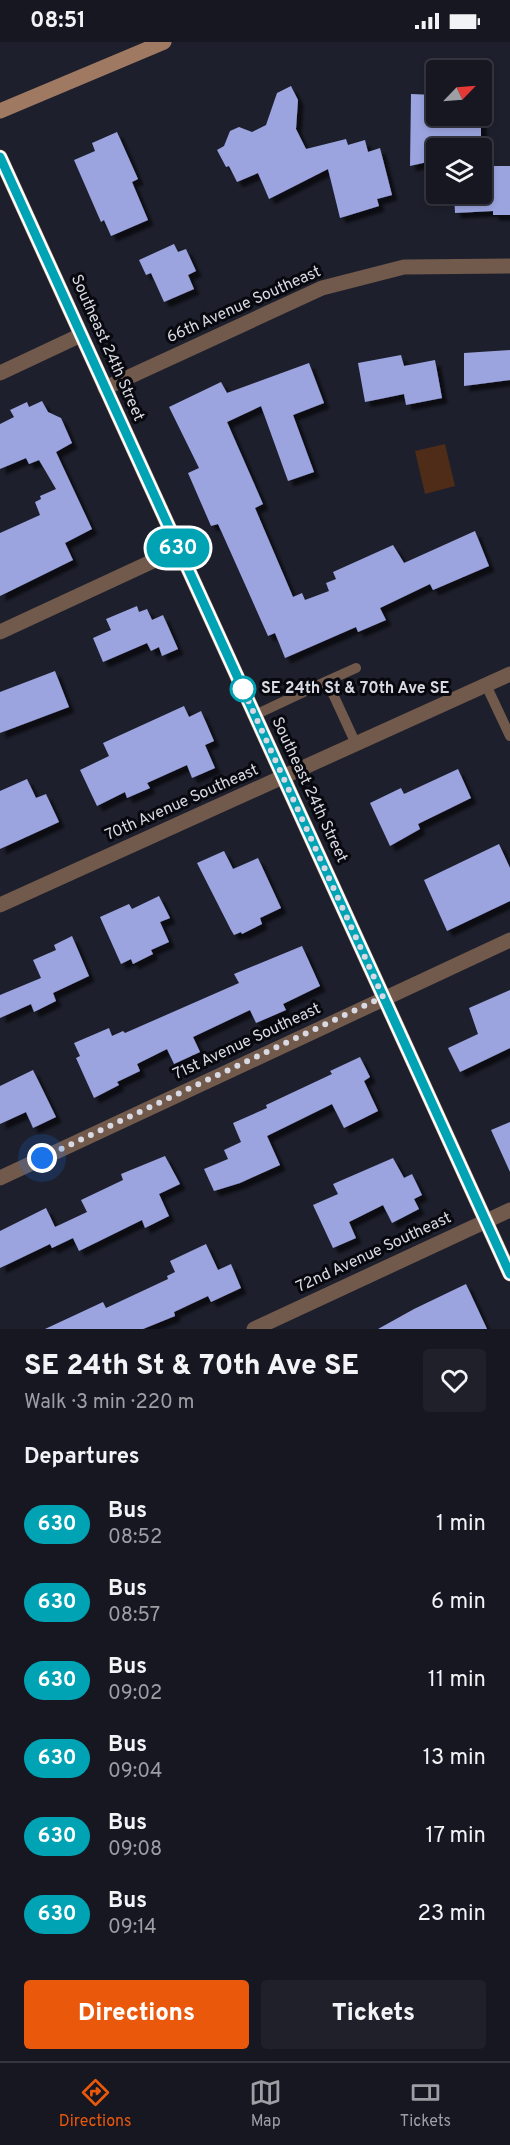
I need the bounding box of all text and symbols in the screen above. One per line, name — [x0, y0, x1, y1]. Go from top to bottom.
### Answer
text: 08:51 — [30, 8, 86, 35]
north arrow — [426, 60, 492, 126]
map controls — [426, 60, 492, 204]
button: layers — [426, 138, 492, 204]
street label: 66th Avenue Southeast — [164, 262, 324, 348]
street label: Southeast 24th Street — [66, 272, 148, 424]
line badge: 630 — [144, 528, 213, 568]
text: 630 — [159, 535, 197, 562]
marker: SE 24th St & 70th Ave SE — [230, 676, 256, 702]
place label: SE 24th St & 70th Ave SE — [261, 679, 450, 699]
street label: Southeast 24th Street — [266, 714, 352, 866]
street label: 70th Avenue Southeast — [102, 760, 262, 846]
street label: 71st Avenue Southeast — [170, 999, 324, 1085]
your location — [27, 1143, 57, 1173]
street label: 72nd Avenue Southeast — [293, 1208, 455, 1298]
text: SE 24th St & 70th Ave SE — [24, 1349, 359, 1385]
button: heart — [423, 1349, 486, 1412]
text: Walk · 3 min · 220 m — [24, 1390, 194, 1416]
text: Departures — [24, 1444, 140, 1471]
text: Bus — [108, 1498, 147, 1525]
text: 630 — [38, 1511, 76, 1538]
text: 1 min — [436, 1511, 486, 1538]
text: 08:52 — [108, 1525, 162, 1551]
text: Bus — [108, 1576, 147, 1603]
text: 630 — [38, 1589, 76, 1616]
text: 6 min — [431, 1589, 486, 1616]
text: 08:57 — [108, 1603, 160, 1629]
text: Bus — [108, 1654, 147, 1681]
text: 630 — [38, 1667, 76, 1694]
text: 11 min — [428, 1667, 486, 1694]
text: 09:02 — [108, 1681, 162, 1707]
text: Bus — [108, 1732, 147, 1759]
text: 630 — [38, 1745, 76, 1772]
text: 13 min — [423, 1745, 486, 1772]
text: 09:04 — [108, 1759, 163, 1785]
text: Bus — [108, 1810, 147, 1837]
text: 630 — [38, 1823, 76, 1850]
text: 17 min — [426, 1823, 486, 1850]
text: 09:08 — [108, 1837, 162, 1863]
text: Bus — [108, 1888, 147, 1915]
text: 630 — [38, 1901, 76, 1928]
text: 23 min — [418, 1901, 486, 1928]
text: 09:14 — [108, 1915, 157, 1941]
button: Directions — [24, 1980, 249, 2049]
button: Tickets — [261, 1980, 486, 2049]
tab: Directions — [59, 2076, 132, 2132]
tab: Map — [249, 2076, 282, 2132]
tab: Tickets — [400, 2076, 451, 2132]

